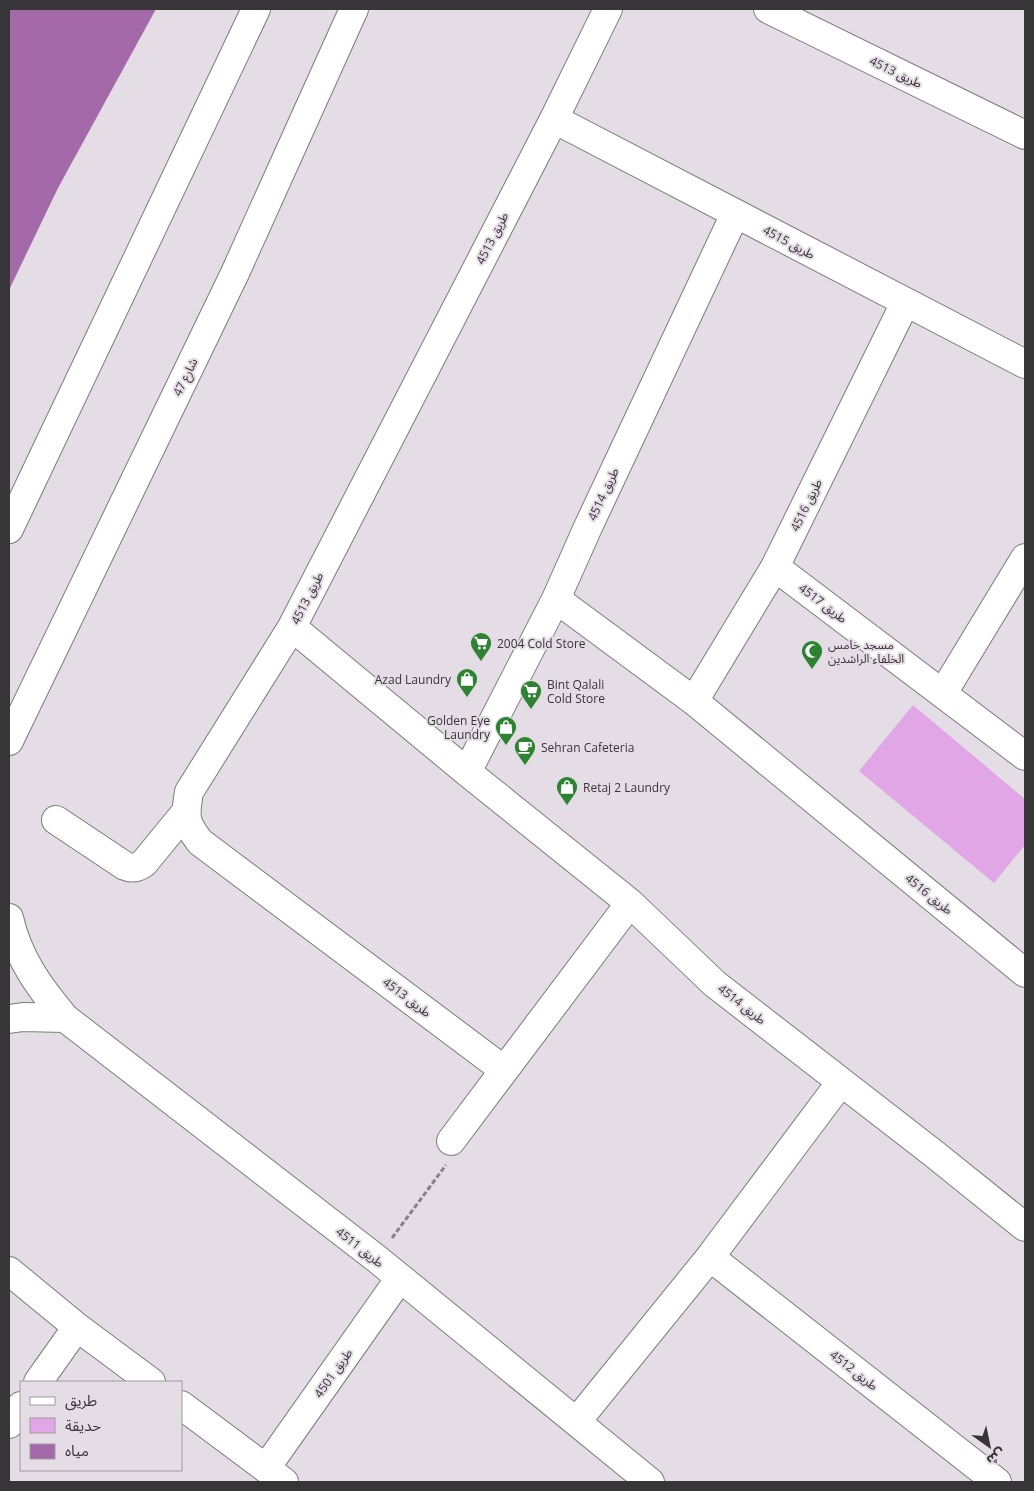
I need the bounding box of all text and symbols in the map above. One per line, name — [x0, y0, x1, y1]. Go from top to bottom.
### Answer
street label: طريق 4513 — [867, 52, 925, 92]
street label: طريق 4513 — [472, 209, 512, 267]
street label: طريق 4515 — [760, 221, 818, 263]
street label: شارع 47 — [169, 355, 202, 399]
street label: طريق 4514 — [583, 465, 623, 523]
street label: طريق 4516 — [786, 476, 826, 534]
street label: طريق 4513 — [287, 569, 327, 627]
street label: طريق 4517 — [795, 579, 851, 627]
supermarket icon: 2004 Cold Store — [469, 631, 493, 662]
place label: 2004 Cold Store — [497, 635, 586, 652]
place label: مسجد خامس الخلفاء الراشدين — [828, 636, 904, 667]
mosque icon: مسجد خامس الخلفاء الراشدين — [800, 639, 824, 670]
shop icon: Azad Laundry — [455, 667, 479, 698]
place label: Azad Laundry — [375, 671, 452, 688]
place label: Bint Qalali Cold Store — [547, 676, 605, 707]
supermarket icon: Bint Qalali Cold Store — [519, 679, 543, 710]
place label: Golden Eye Laundry — [427, 712, 491, 743]
shop icon: Golden Eye Laundry — [494, 715, 518, 746]
cafe icon: Sehran Cafeteria — [513, 735, 537, 766]
place label: Sehran Cafeteria — [541, 739, 634, 756]
shop icon: Retaj 2 Laundry — [555, 775, 579, 806]
place label: Retaj 2 Laundry — [583, 779, 671, 796]
street label: طريق 4516 — [902, 870, 956, 918]
street label: طريق 4513 — [379, 973, 435, 1021]
street label: طريق 4514 — [715, 980, 769, 1028]
street label: طريق 4511 — [333, 1223, 387, 1271]
street label: طريق 4501 — [310, 1345, 356, 1401]
street label: طريق 4512 — [827, 1346, 881, 1394]
legend — [20, 1381, 182, 1471]
text: طريق — [65, 1390, 97, 1411]
text: حديقة — [65, 1415, 101, 1435]
north arrow — [964, 1421, 1014, 1471]
text: مياه — [65, 1440, 89, 1460]
text: ش — [983, 1444, 1010, 1471]

